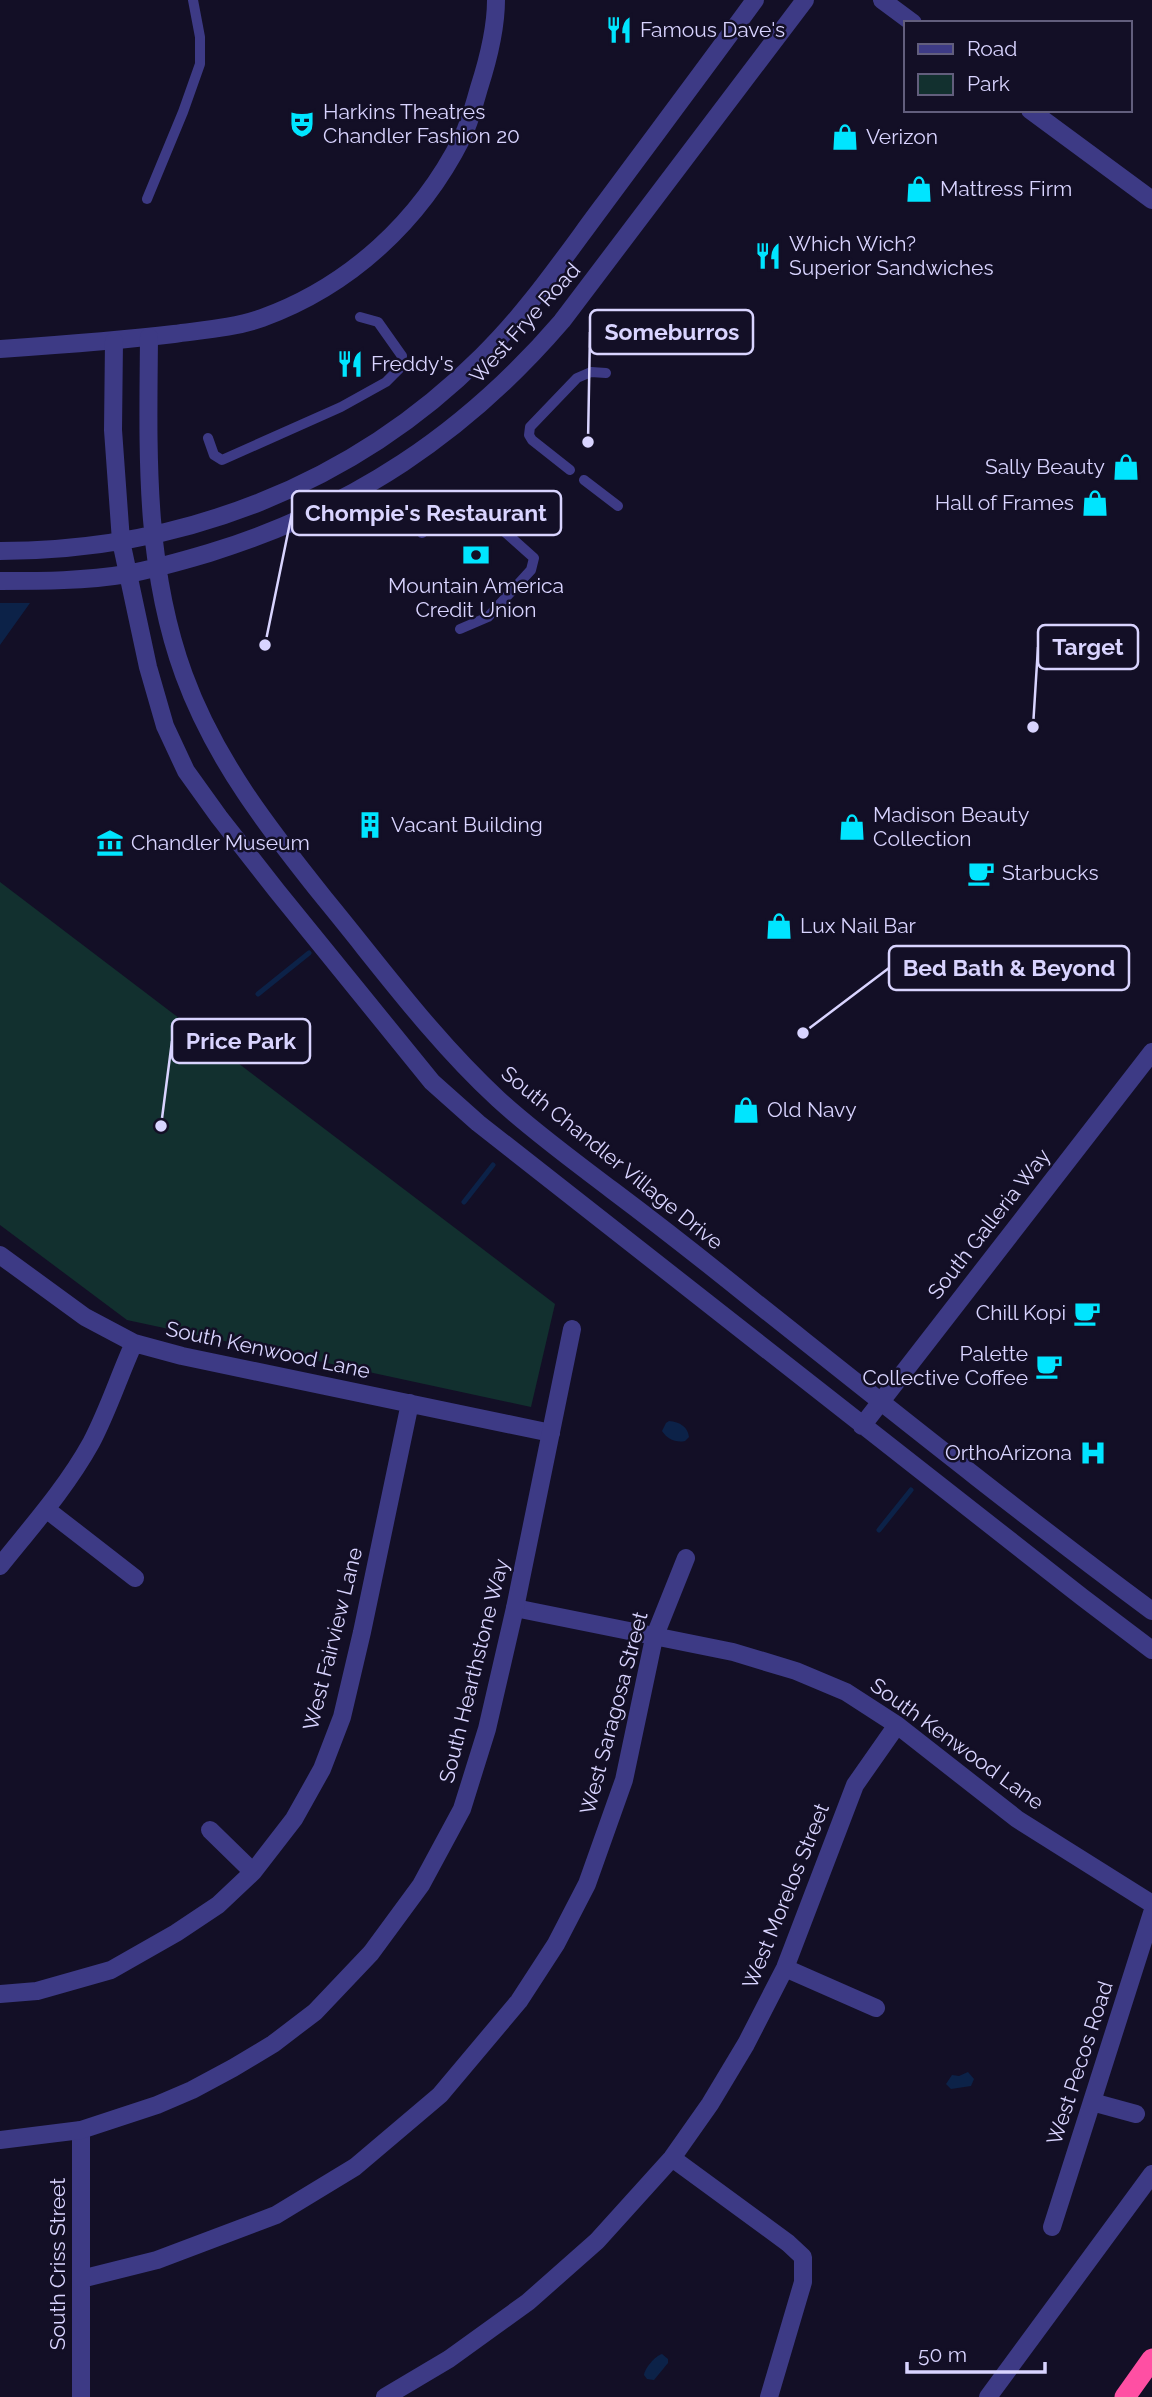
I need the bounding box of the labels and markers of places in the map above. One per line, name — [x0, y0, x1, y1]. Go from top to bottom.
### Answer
restaurant icon: Famous Dave's — [604, 15, 634, 45]
place label: Famous Dave's — [640, 17, 785, 42]
place label: Harkins Theatres Chandler Fashion 20 — [323, 99, 520, 148]
theatre icon: Harkins Theatres Chandler Fashion 20 — [287, 109, 317, 139]
shop icon: Verizon — [830, 122, 860, 152]
place label: Verizon — [866, 124, 938, 149]
shop icon: Mattress Firm — [904, 174, 934, 204]
place label: Mattress Firm — [940, 176, 1072, 201]
place label: Which Wich? Superior Sandwiches — [789, 231, 994, 280]
restaurant icon: Which Wich? Superior Sandwiches — [753, 241, 783, 271]
callout: Someburros — [590, 310, 753, 354]
restaurant icon: Freddy's — [335, 349, 365, 379]
place label: Freddy's — [371, 351, 454, 376]
shop icon: Sally Beauty — [1111, 452, 1141, 482]
place label: Sally Beauty — [985, 454, 1105, 479]
shop icon: Hall of Frames — [1080, 488, 1110, 518]
place label: Hall of Frames — [935, 490, 1074, 515]
callout: Chompie's Restaurant — [292, 491, 561, 535]
bank icon: Mountain America Credit Union — [461, 540, 491, 570]
place label: Mountain America Credit Union — [388, 573, 564, 622]
callout: Target — [1038, 625, 1138, 669]
place label: Madison Beauty Collection — [873, 802, 1029, 851]
building icon: Vacant Building — [355, 810, 385, 840]
place label: Vacant Building — [391, 812, 543, 837]
shop icon: Madison Beauty Collection — [837, 812, 867, 842]
museum icon: Chandler Museum — [95, 828, 125, 858]
place label: Chandler Museum — [131, 830, 310, 855]
cafe icon: Starbucks — [966, 858, 996, 888]
place label: Starbucks — [1002, 860, 1099, 885]
shop icon: Lux Nail Bar — [764, 911, 794, 941]
place label: Lux Nail Bar — [800, 913, 917, 938]
callout: Bed Bath & Beyond — [889, 946, 1129, 990]
callout: Price Park — [172, 1019, 310, 1063]
shop icon: Old Navy — [731, 1095, 761, 1125]
place label: Old Navy — [767, 1097, 857, 1122]
cafe icon: Chill Kopi — [1072, 1298, 1102, 1328]
place label: Chill Kopi — [976, 1300, 1066, 1325]
place label: Palette Collective Coffee — [862, 1341, 1028, 1390]
cafe icon: Palette Collective Coffee — [1034, 1351, 1064, 1381]
hospital icon: OrthoArizona — [1078, 1438, 1108, 1468]
place label: OrthoArizona — [945, 1440, 1072, 1465]

